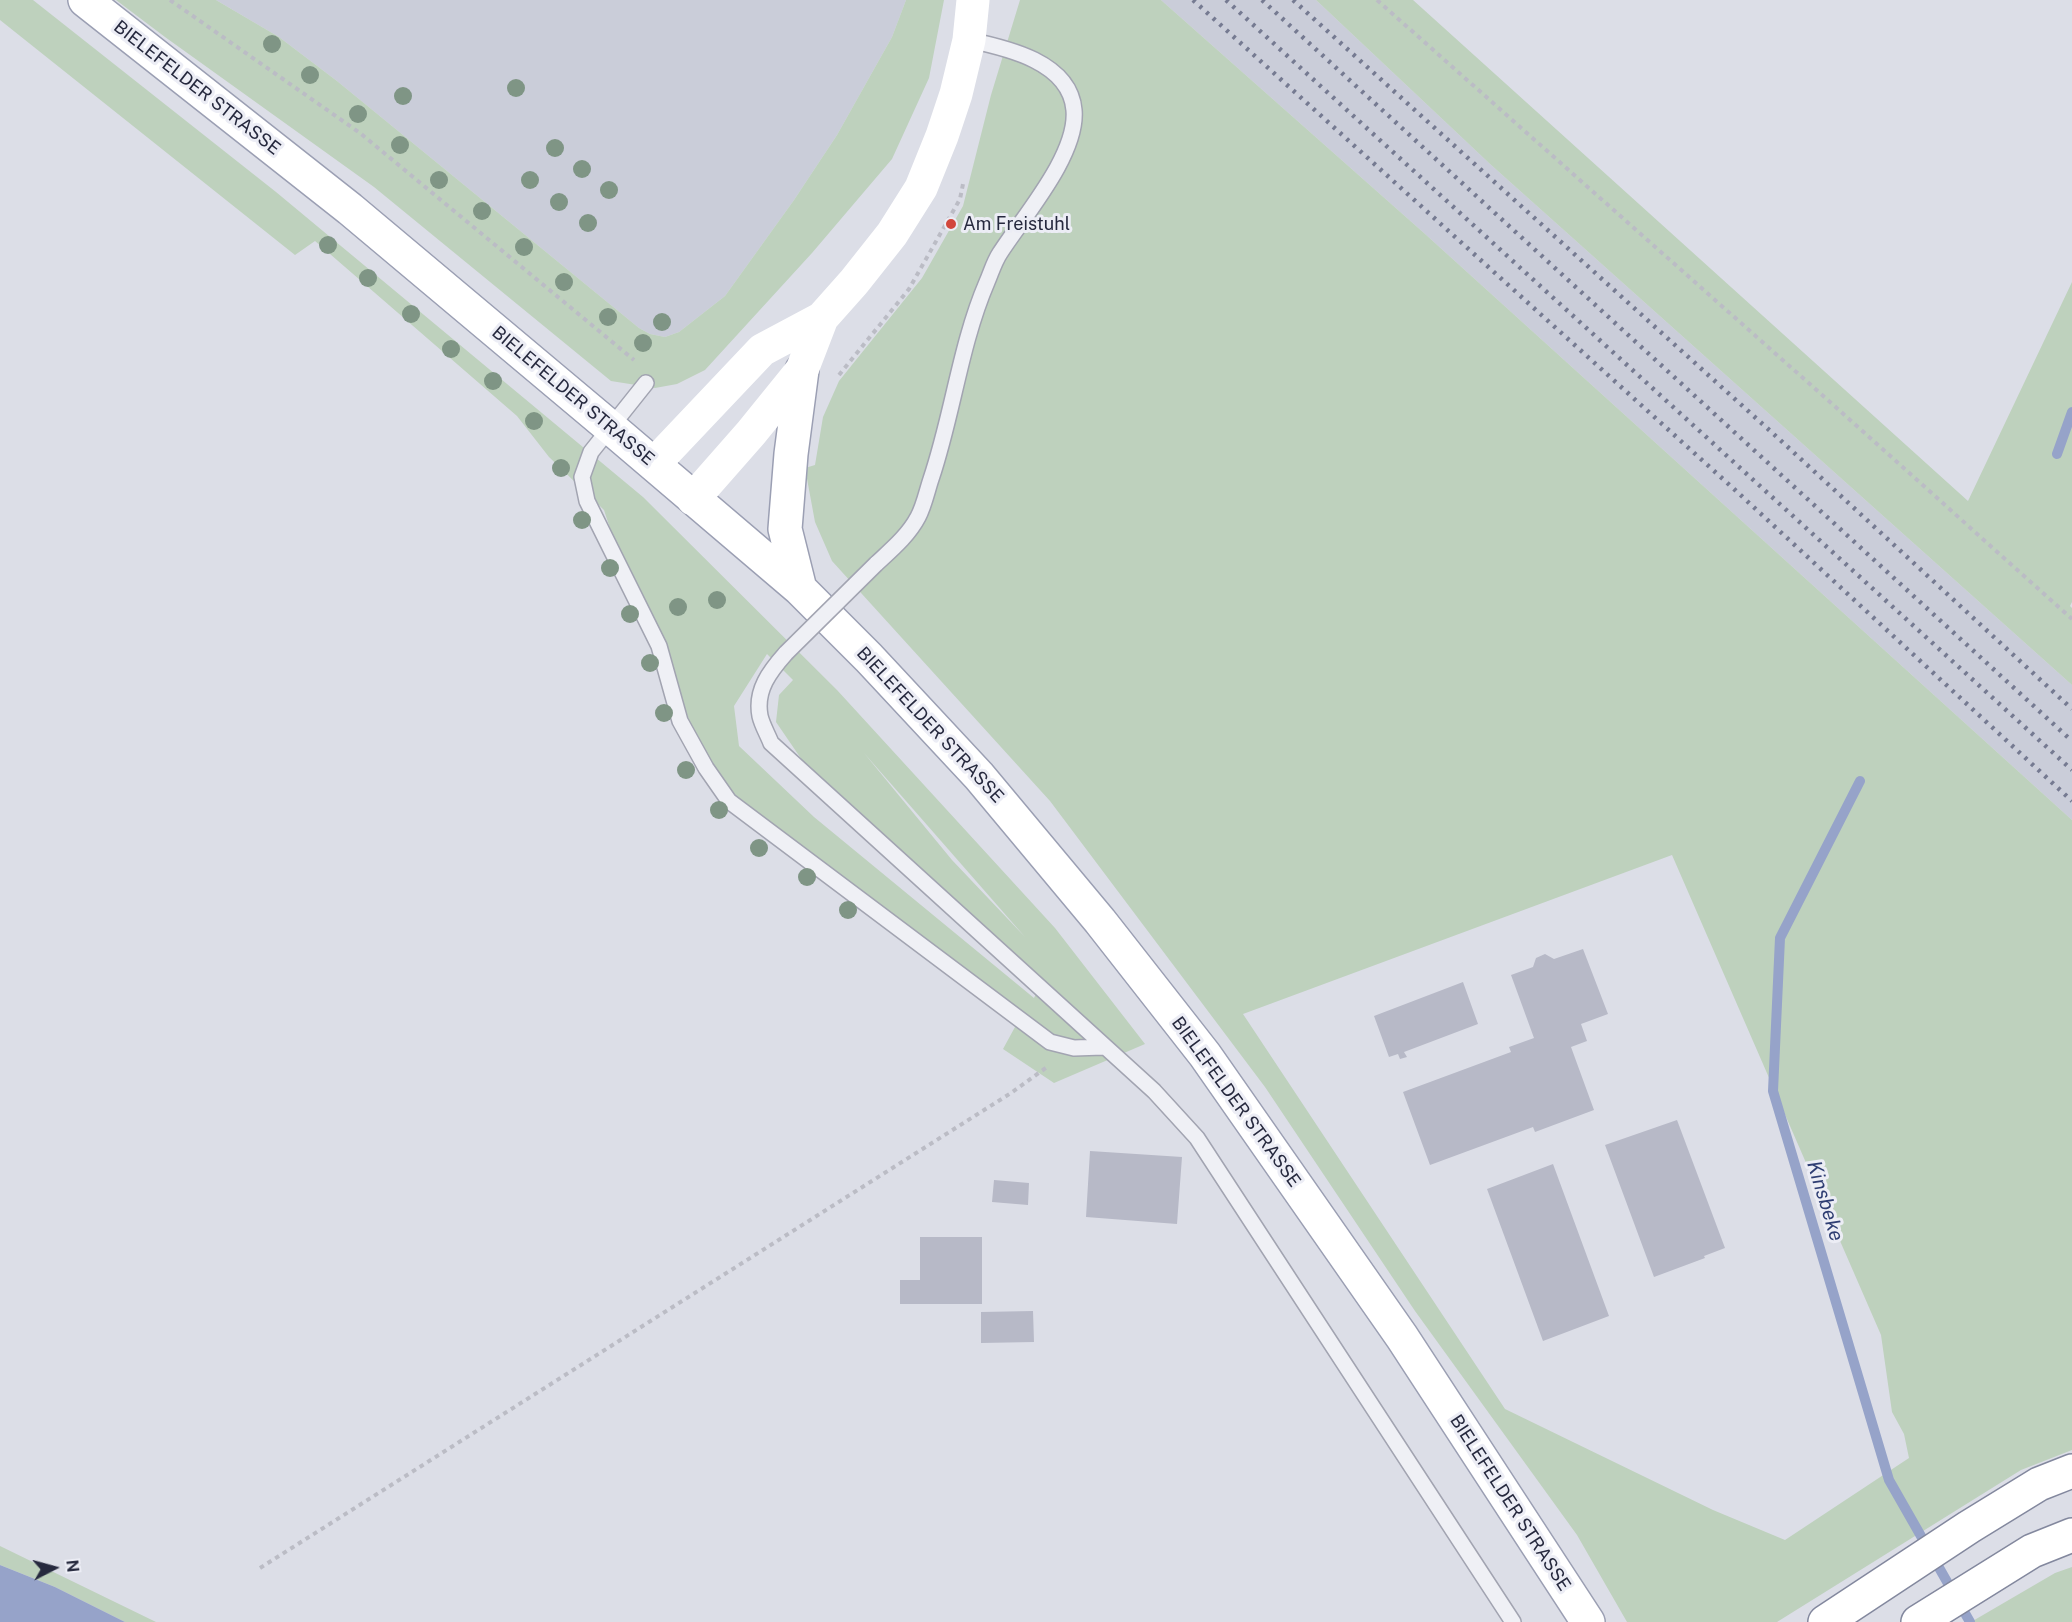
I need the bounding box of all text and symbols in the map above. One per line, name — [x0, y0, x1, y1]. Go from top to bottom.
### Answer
street label: BIELEFELDER STRASSE — [109, 16, 285, 160]
place label: Am Freistuhl — [963, 213, 1070, 235]
marker: Am Freistuhl — [944, 217, 958, 231]
street label: BIELEFELDER STRASSE — [487, 322, 659, 470]
street label: BIELEFELDER STRASSE — [852, 642, 1008, 808]
street label: BIELEFELDER STRASSE — [1167, 1013, 1305, 1191]
water label: Kinsbeke — [1801, 1158, 1849, 1244]
street label: BIELEFELDER STRASSE — [1445, 1411, 1575, 1595]
north arrow — [24, 1538, 84, 1598]
text: N — [62, 1559, 82, 1573]

